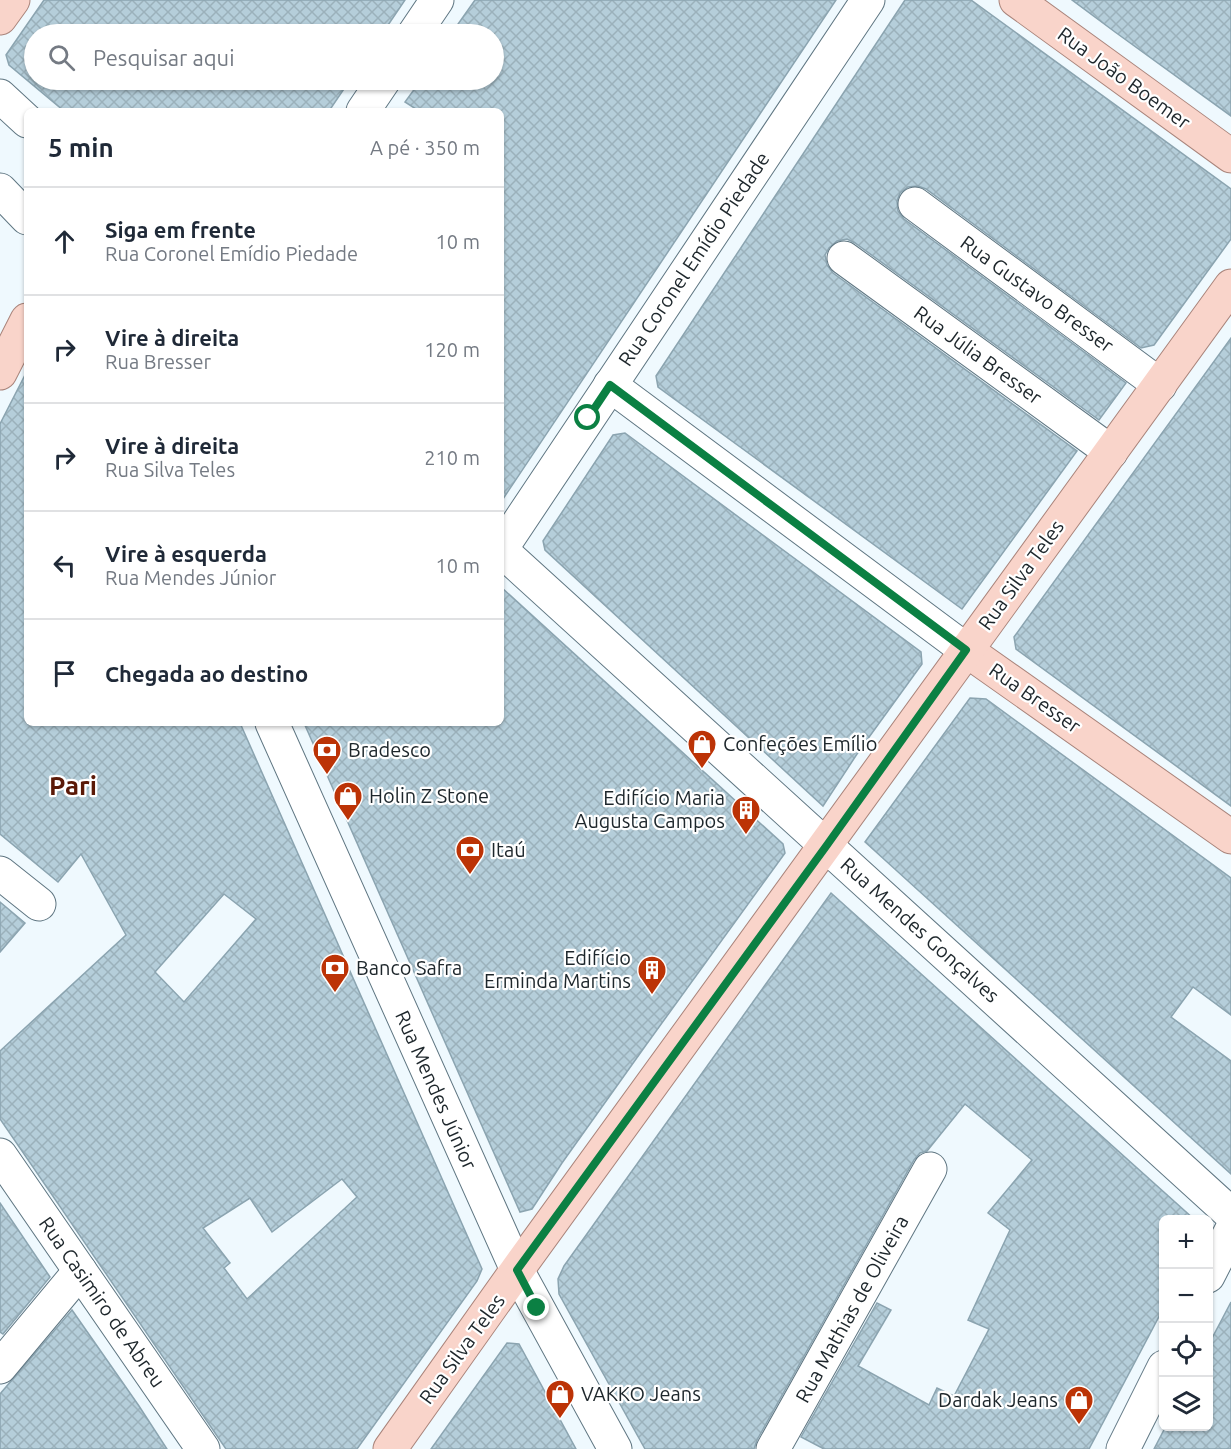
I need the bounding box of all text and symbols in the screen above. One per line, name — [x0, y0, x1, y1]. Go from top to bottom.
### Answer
street label: Rua João Boemer — [1054, 22, 1195, 134]
search box — [24, 24, 504, 90]
icon: search — [45, 41, 78, 74]
text: Pesquisar aqui — [93, 45, 235, 70]
text: 5 min — [48, 133, 114, 162]
text: A pé · 350 m — [370, 136, 480, 159]
street label: Rua Coronel Emídio Piedade — [613, 147, 774, 370]
text: Siga em frente — [105, 217, 256, 242]
icon: ahead — [48, 225, 81, 258]
text: 10 m — [436, 230, 480, 253]
street label: Rua Gustavo Bresser — [956, 230, 1119, 357]
text: Rua Coronel Emídio Piedade — [105, 242, 358, 265]
street label: Rua Júlia Bresser — [910, 301, 1047, 409]
text: Vire à direita — [105, 325, 239, 350]
icon: right — [48, 333, 81, 366]
text: 120 m — [424, 338, 480, 361]
text: Rua Bresser — [105, 350, 211, 373]
route start — [574, 404, 600, 430]
text: Vire à direita — [105, 433, 239, 458]
icon: right — [48, 441, 81, 474]
text: 210 m — [424, 446, 480, 469]
text: Rua Silva Teles — [105, 458, 235, 481]
street label: Rua Silva Teles — [973, 515, 1068, 634]
text: Vire à esquerda — [105, 541, 267, 566]
icon: left — [48, 549, 81, 582]
text: 10 m — [436, 554, 480, 577]
text: Rua Mendes Júnior — [105, 566, 276, 589]
icon: arrive — [48, 657, 81, 690]
street label: Rua Bresser — [985, 658, 1086, 738]
text: Chegada ao destino — [105, 661, 308, 686]
shop icon: Confeções Emílio — [686, 728, 718, 770]
place label: Confeções Emílio — [723, 732, 877, 755]
bank icon: Bradesco — [311, 734, 343, 776]
place label: Bradesco — [348, 738, 431, 761]
district label: Pari — [49, 771, 97, 800]
shop icon: Holin Z Stone — [332, 780, 364, 822]
place label: Holin Z Stone — [369, 784, 489, 807]
place label: Edifício Maria Augusta Campos — [574, 786, 725, 832]
building icon: Edifício Maria Augusta Campos — [730, 794, 762, 836]
bank icon: Itaú — [454, 834, 486, 876]
place label: Itaú — [491, 838, 526, 861]
street label: Rua Mendes Gonçalves — [836, 852, 1004, 1007]
place label: Edifício Erminda Martins — [484, 946, 631, 992]
bank icon: Banco Safra — [319, 952, 351, 994]
building icon: Edifício Erminda Martins — [636, 954, 668, 996]
place label: Banco Safra — [356, 956, 462, 979]
street label: Rua Mendes Júnior — [391, 1007, 482, 1173]
street label: Rua Mathias de Oliveira — [790, 1211, 913, 1406]
street label: Rua Casimiro de Abreu — [35, 1212, 170, 1391]
map controls — [1159, 1215, 1213, 1431]
button: + — [1159, 1215, 1213, 1269]
button: − — [1159, 1269, 1213, 1323]
street label: Rua Silva Teles — [414, 1289, 509, 1408]
route end — [523, 1294, 549, 1320]
button: locate — [1159, 1323, 1213, 1377]
button: layers — [1159, 1377, 1213, 1431]
shop icon: VAKKO Jeans — [544, 1378, 576, 1420]
place label: VAKKO Jeans — [581, 1382, 701, 1405]
shop icon: Dardak Jeans — [1063, 1384, 1095, 1426]
place label: Dardak Jeans — [938, 1388, 1058, 1411]

